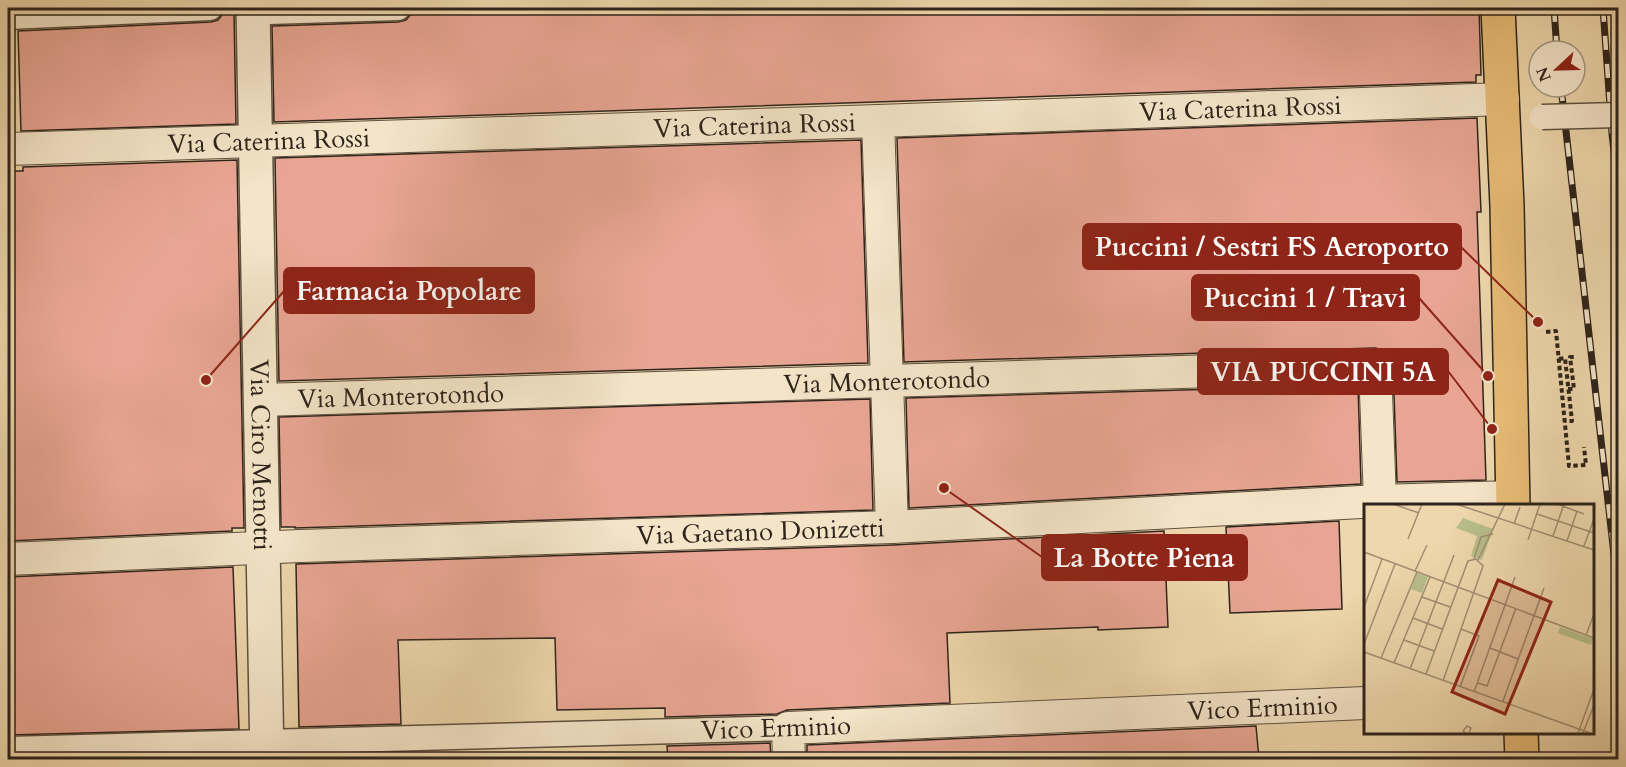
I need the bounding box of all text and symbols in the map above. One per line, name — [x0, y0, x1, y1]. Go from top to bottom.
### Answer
north arrow — [1527, 39, 1587, 99]
text: N — [1531, 64, 1557, 85]
street label: Via Caterina Rossi — [1139, 87, 1342, 129]
street label: Via Caterina Rossi — [653, 104, 856, 146]
street label: Via Caterina Rossi — [167, 120, 371, 161]
callout: Puccini / Sestri FS Aeroporto — [1083, 224, 1461, 269]
text: Puccini / Sestri FS Aeroporto — [1095, 229, 1449, 266]
callout: Farmacia Popolare — [284, 268, 534, 313]
text: Farmacia Popolare — [296, 273, 522, 310]
callout: Puccini 1 / Travi — [1192, 275, 1419, 320]
text: Puccini 1 / Travi — [1203, 280, 1407, 317]
callout: VIA PUCCINI 5A — [1198, 349, 1448, 394]
text: VIA PUCCINI 5A — [1210, 354, 1437, 391]
street label: Via Ciro Menotti — [242, 359, 281, 551]
street label: Via Monterotondo — [783, 360, 990, 402]
street label: Via Monterotondo — [297, 375, 505, 416]
inset map — [1364, 504, 1593, 734]
street label: Via Gaetano Donizetti — [636, 510, 885, 553]
callout: La Botte Piena — [1042, 535, 1247, 580]
text: La Botte Piena — [1053, 540, 1235, 577]
street label: Vico Erminio — [1187, 687, 1338, 728]
street label: Vico Erminio — [700, 708, 852, 748]

